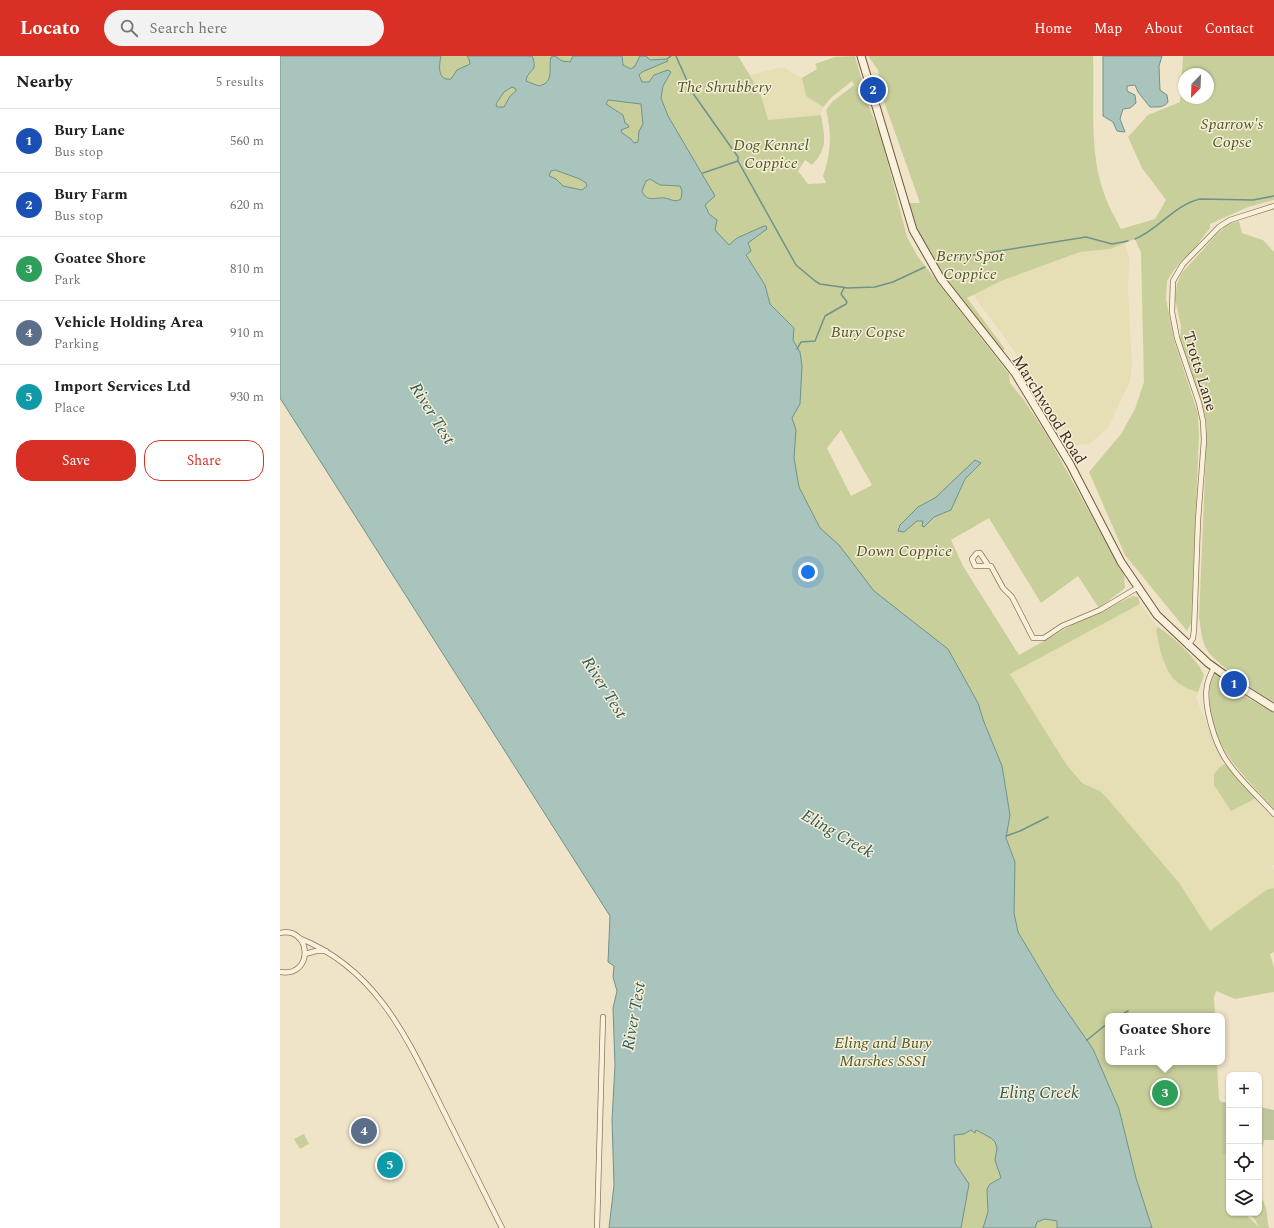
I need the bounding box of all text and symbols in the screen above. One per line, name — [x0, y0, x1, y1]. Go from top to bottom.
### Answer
search box — [104, 10, 384, 46]
text: Locato — [20, 14, 80, 43]
icon: search — [118, 17, 140, 39]
text: Search here — [150, 17, 227, 40]
text: Home — [1034, 18, 1072, 39]
text: Map — [1094, 18, 1122, 39]
text: About — [1144, 18, 1183, 39]
text: Contact — [1205, 18, 1254, 39]
north arrow — [1178, 68, 1214, 104]
text: Nearby — [16, 69, 72, 95]
text: 5 results — [216, 72, 264, 92]
park label: The Shrubbery — [677, 75, 771, 99]
pin: 2 — [860, 75, 886, 105]
park label: Sparrow's Copse — [1201, 112, 1264, 154]
text: Bury Lane — [54, 119, 125, 142]
text: 1 — [25, 131, 33, 151]
text: 560 m — [230, 131, 264, 151]
park label: Dog Kennel Coppice — [733, 133, 809, 175]
text: Bus stop — [54, 142, 103, 162]
text: Bury Farm — [54, 183, 128, 206]
text: 2 — [25, 195, 33, 215]
text: 620 m — [230, 195, 264, 215]
text: Bus stop — [54, 206, 103, 226]
park label: Berry Spot Coppice — [936, 244, 1005, 286]
text: Goatee Shore — [54, 247, 146, 270]
text: 3 — [25, 259, 33, 279]
text: 810 m — [230, 259, 264, 279]
text: Park — [54, 270, 81, 290]
text: Vehicle Holding Area — [54, 311, 203, 334]
park label: Bury Copse — [831, 320, 905, 344]
text: 4 — [25, 323, 33, 343]
text: 910 m — [230, 323, 264, 343]
street label: Trotts Lane — [1177, 328, 1224, 414]
text: Parking — [54, 334, 99, 354]
street label: Marchwood Road — [1006, 350, 1092, 469]
text: Import Services Ltd — [54, 375, 191, 398]
water label: River Test — [403, 377, 462, 450]
text: 5 — [25, 387, 33, 407]
text: 930 m — [230, 387, 264, 407]
text: Place — [54, 398, 85, 418]
button: Save — [16, 440, 136, 481]
button: Share — [144, 440, 264, 481]
park label: Down Coppice — [856, 539, 952, 563]
your location — [798, 562, 818, 582]
water label: River Test — [575, 651, 634, 724]
pin: 1 — [1221, 669, 1247, 699]
water label: Eling Creek — [796, 803, 879, 865]
water label: River Test — [615, 979, 653, 1052]
popup — [1105, 1013, 1225, 1065]
text: Goatee Shore — [1119, 1018, 1211, 1041]
park label: Eling and Bury Marshes SSSI — [834, 1031, 932, 1073]
text: Park — [1119, 1041, 1146, 1061]
map controls — [1226, 1072, 1262, 1216]
button: + — [1226, 1072, 1262, 1108]
pin: 3 — [1152, 1078, 1178, 1108]
water label: Eling Creek — [999, 1080, 1079, 1106]
button: − — [1226, 1108, 1262, 1144]
pin: 4 — [351, 1116, 377, 1146]
button: locate — [1226, 1144, 1262, 1180]
pin: 5 — [377, 1150, 403, 1180]
button: layers — [1226, 1180, 1262, 1216]

